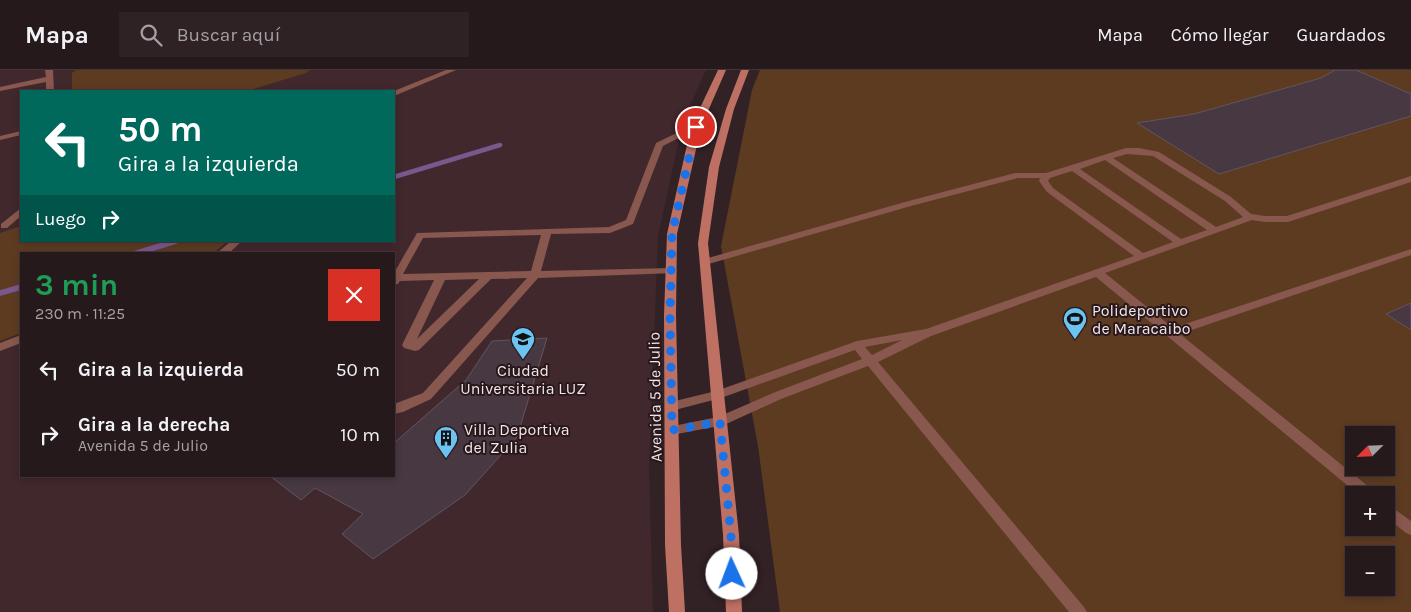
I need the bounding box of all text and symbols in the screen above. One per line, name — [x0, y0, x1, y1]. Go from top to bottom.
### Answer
search box — [119, 12, 469, 57]
text: Mapa — [25, 21, 89, 49]
icon: search — [137, 21, 165, 49]
text: Buscar aquí — [177, 24, 280, 46]
text: Mapa — [1097, 24, 1143, 46]
text: Cómo llegar — [1171, 24, 1269, 46]
text: Guardados — [1297, 24, 1386, 46]
pin — [675, 106, 717, 148]
text: 50 m — [118, 109, 203, 150]
icon: left — [35, 110, 100, 175]
icon: arrive — [682, 113, 710, 141]
text: Gira a la izquierda — [118, 151, 299, 177]
icon: right — [96, 205, 124, 233]
text: Luego — [35, 208, 86, 230]
text: 3 min — [35, 267, 118, 303]
button: close — [328, 269, 380, 321]
place label: Polideportivo de Maracaibo — [1092, 301, 1191, 338]
text: 230 m · 11:25 — [35, 304, 125, 323]
sports icon: Polideportivo de Maracaibo — [1062, 306, 1088, 340]
school or university icon: Ciudad Universitaria LUZ — [510, 326, 536, 360]
street label: Avenida 5 de Julio — [644, 332, 666, 462]
icon: left — [35, 356, 63, 384]
text: Gira a la izquierda — [78, 359, 244, 381]
text: 50 m — [336, 359, 380, 381]
place label: Ciudad Universitaria LUZ — [460, 361, 586, 398]
text: Gira a la derecha — [78, 414, 230, 436]
place label: Villa Deportiva del Zulia — [464, 420, 570, 457]
icon: right — [35, 421, 63, 449]
text: 10 m — [340, 424, 380, 446]
building icon: Villa Deportiva del Zulia — [433, 425, 459, 459]
north arrow — [1345, 426, 1395, 476]
map controls — [1345, 426, 1395, 596]
text: Avenida 5 de Julio — [78, 436, 208, 455]
button: + — [1345, 486, 1395, 536]
button: − — [1345, 546, 1395, 596]
position arrow — [705, 547, 757, 599]

